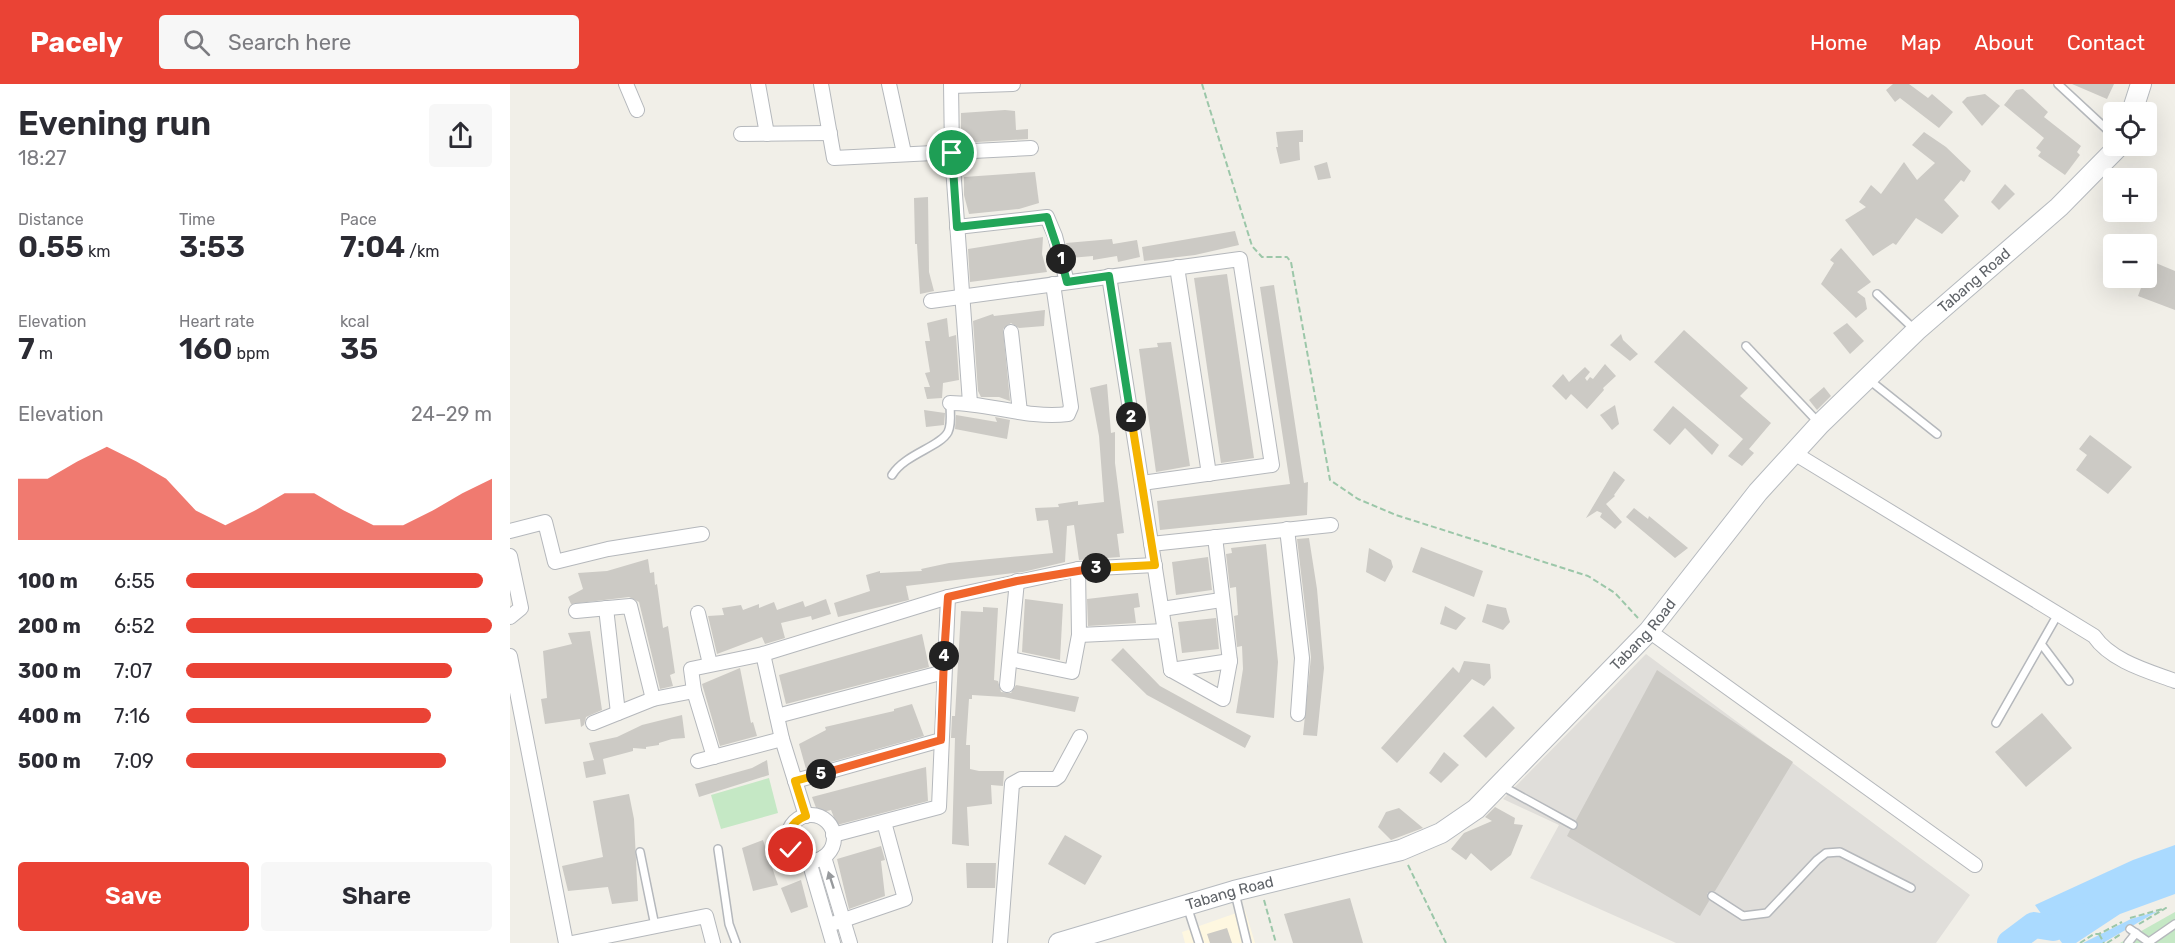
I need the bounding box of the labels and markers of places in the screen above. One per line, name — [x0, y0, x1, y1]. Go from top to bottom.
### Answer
pin — [926, 127, 977, 178]
pin: 1 — [1046, 244, 1076, 274]
pin: 2 — [1116, 402, 1146, 432]
pin: 3 — [1081, 553, 1111, 583]
pin: 4 — [929, 641, 959, 671]
pin: 5 — [806, 759, 836, 789]
pin — [765, 824, 816, 875]

